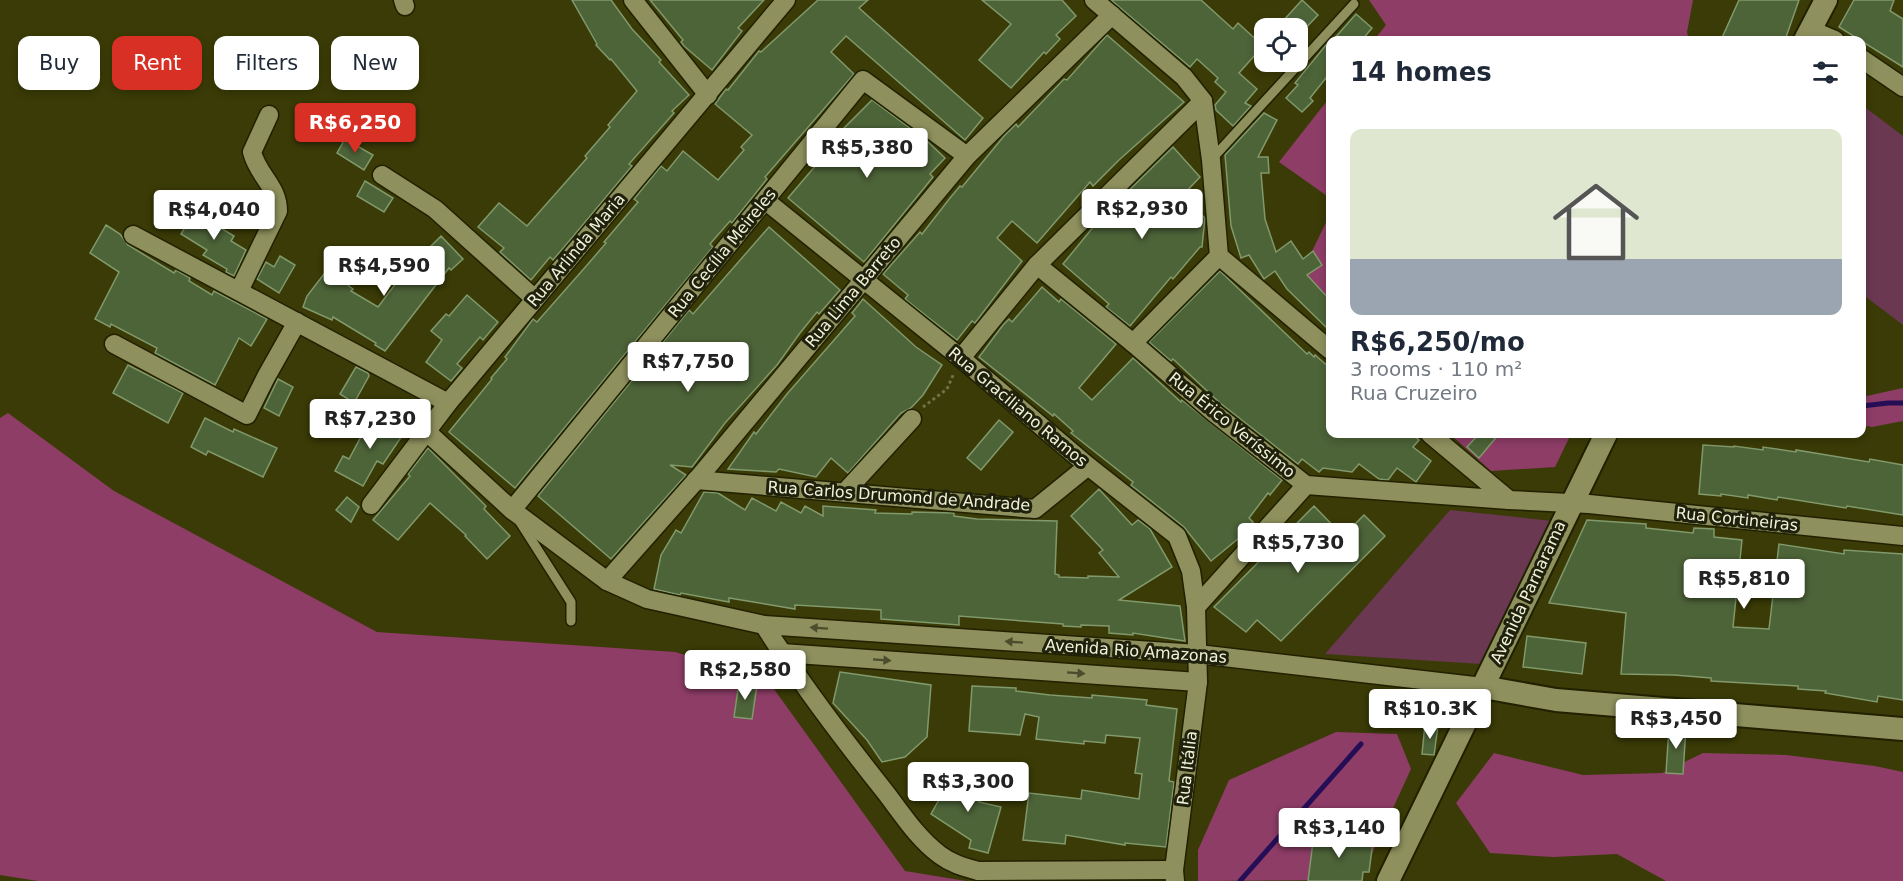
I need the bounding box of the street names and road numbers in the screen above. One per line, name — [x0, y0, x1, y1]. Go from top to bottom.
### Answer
street label: Rua Cecília Meireles — [664, 185, 780, 321]
street label: Rua Arlinda Maria — [523, 190, 629, 310]
street label: Rua Lima Barreto — [801, 233, 905, 351]
street label: Rua Graciliano Ramos — [945, 343, 1091, 471]
street label: Rua Érico Veríssimo — [1165, 368, 1299, 482]
street label: Rua Carlos Drumond de Andrade — [767, 477, 1031, 515]
street label: Rua Cortineiras — [1675, 503, 1799, 535]
street label: Avenida Parnarama — [1486, 517, 1570, 667]
street label: Avenida Rio Amazonas — [1044, 635, 1228, 667]
street label: Rua Itália — [1173, 730, 1201, 806]

